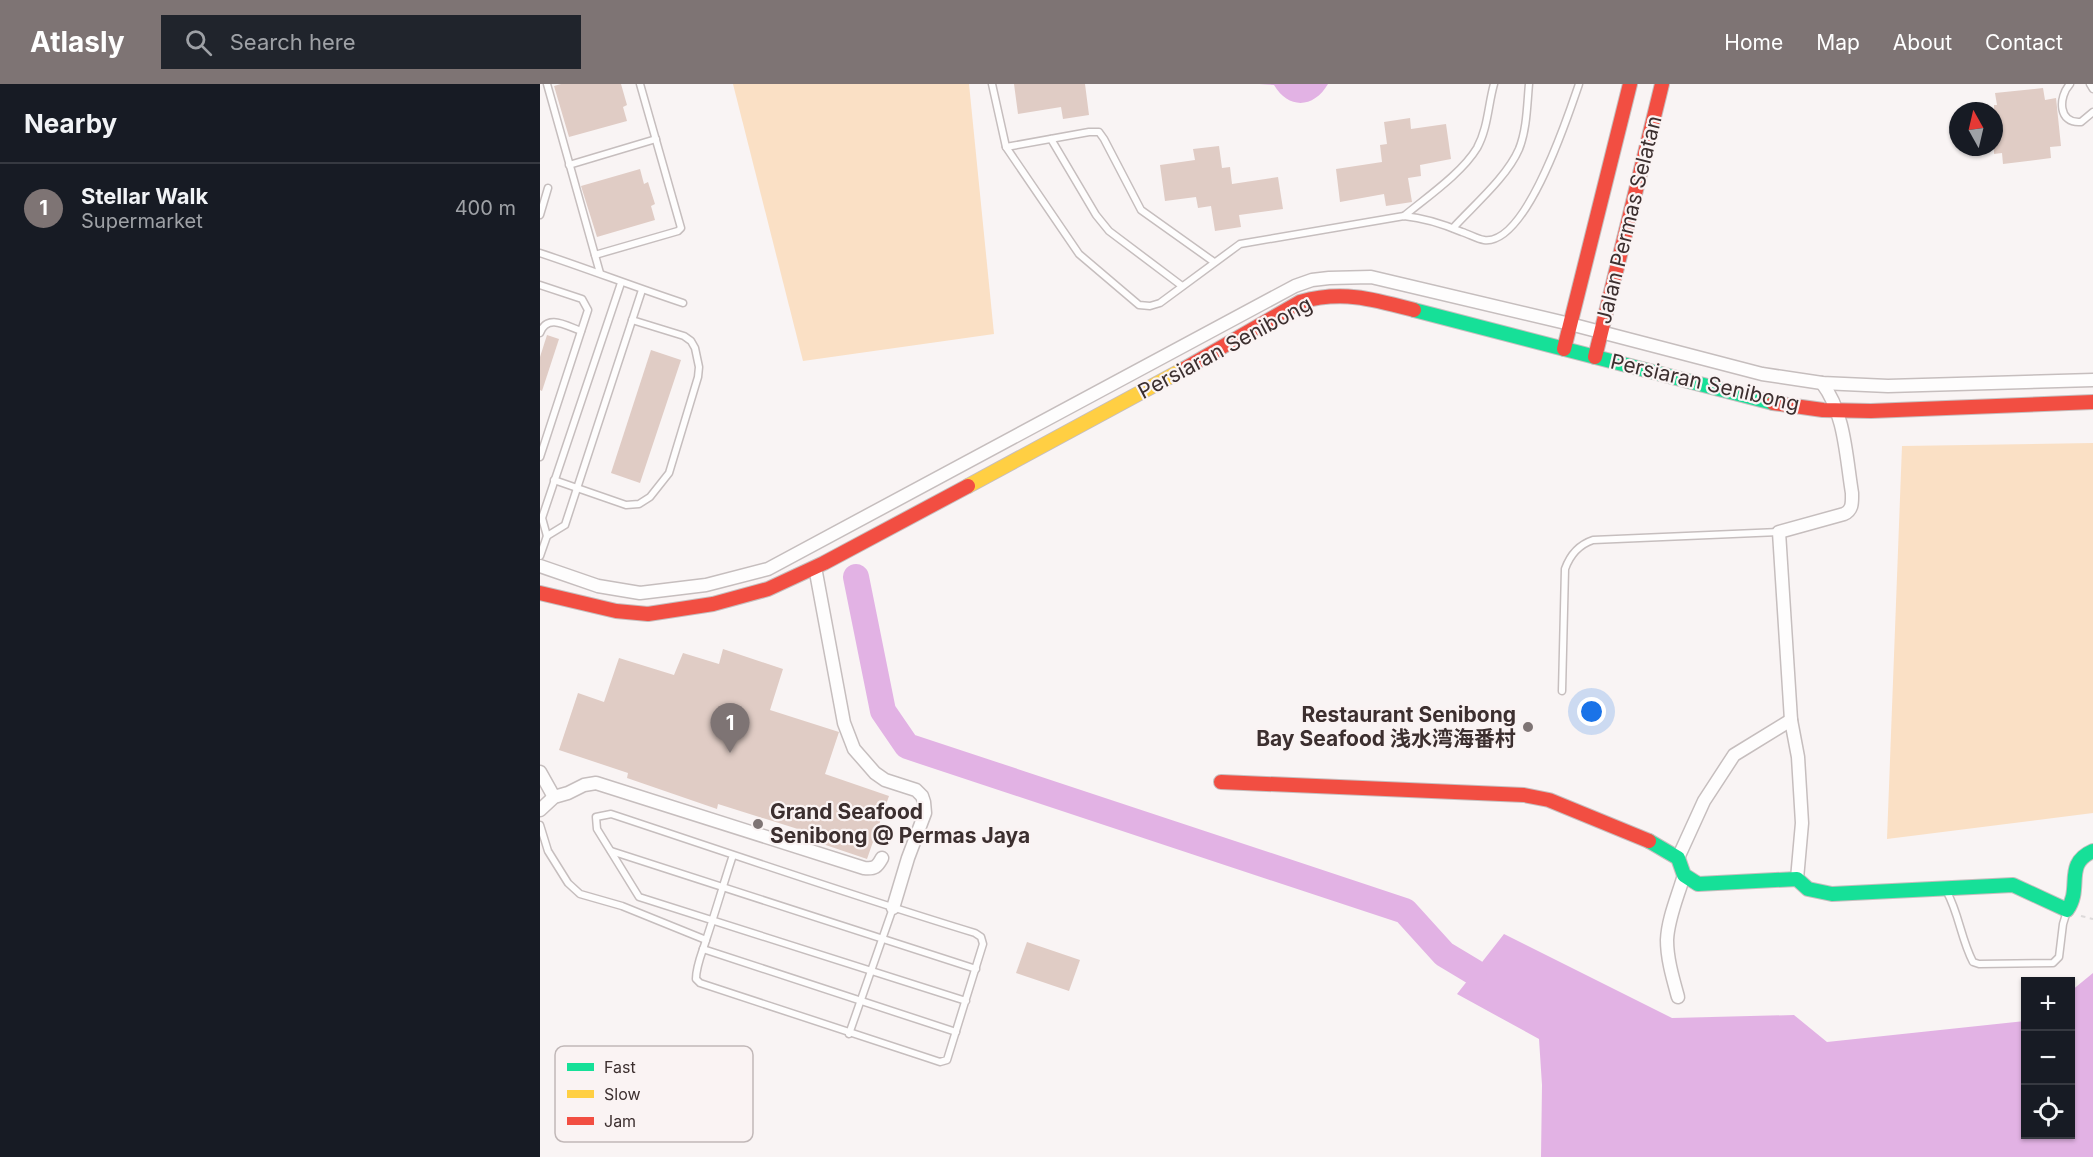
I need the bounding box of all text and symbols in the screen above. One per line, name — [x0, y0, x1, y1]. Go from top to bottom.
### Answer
search box — [161, 15, 581, 69]
text: Atlasly — [30, 25, 125, 59]
icon: search — [182, 26, 215, 59]
text: Search here — [230, 29, 356, 55]
text: Home — [1724, 30, 1783, 55]
text: Map — [1816, 30, 1860, 55]
text: About — [1893, 30, 1952, 55]
text: Contact — [1985, 30, 2063, 55]
north arrow — [1949, 102, 2003, 156]
text: Nearby — [24, 108, 117, 139]
street label: Jalan Permas Selatan — [1591, 113, 1666, 327]
text: Stellar Walk — [81, 183, 208, 209]
text: 1 — [39, 196, 48, 220]
text: 400 m — [455, 196, 516, 220]
text: Supermarket — [81, 209, 203, 233]
street label: Persiaran Senibong — [1134, 291, 1316, 404]
street label: Persiaran Senibong — [1608, 349, 1802, 416]
your location — [1577, 697, 1606, 726]
place label: Restaurant Senibong Bay Seafood 浅水湾海番村 — [1256, 702, 1516, 751]
pin: 1 — [710, 704, 750, 753]
marker: Restaurant Senibong Bay Seafood 浅水湾海番村 — [1521, 720, 1535, 734]
place label: Grand Seafood Senibong @ Permas Jaya — [770, 799, 1030, 848]
marker: Grand Seafood Senibong @ Permas Jaya — [751, 817, 765, 831]
map controls — [2021, 977, 2075, 1139]
button: + — [2021, 977, 2075, 1031]
button: − — [2021, 1031, 2075, 1085]
legend — [555, 1046, 753, 1142]
text: Fast — [604, 1057, 636, 1077]
text: Slow — [604, 1084, 641, 1104]
button: locate — [2021, 1085, 2075, 1139]
text: Jam — [604, 1111, 636, 1131]

